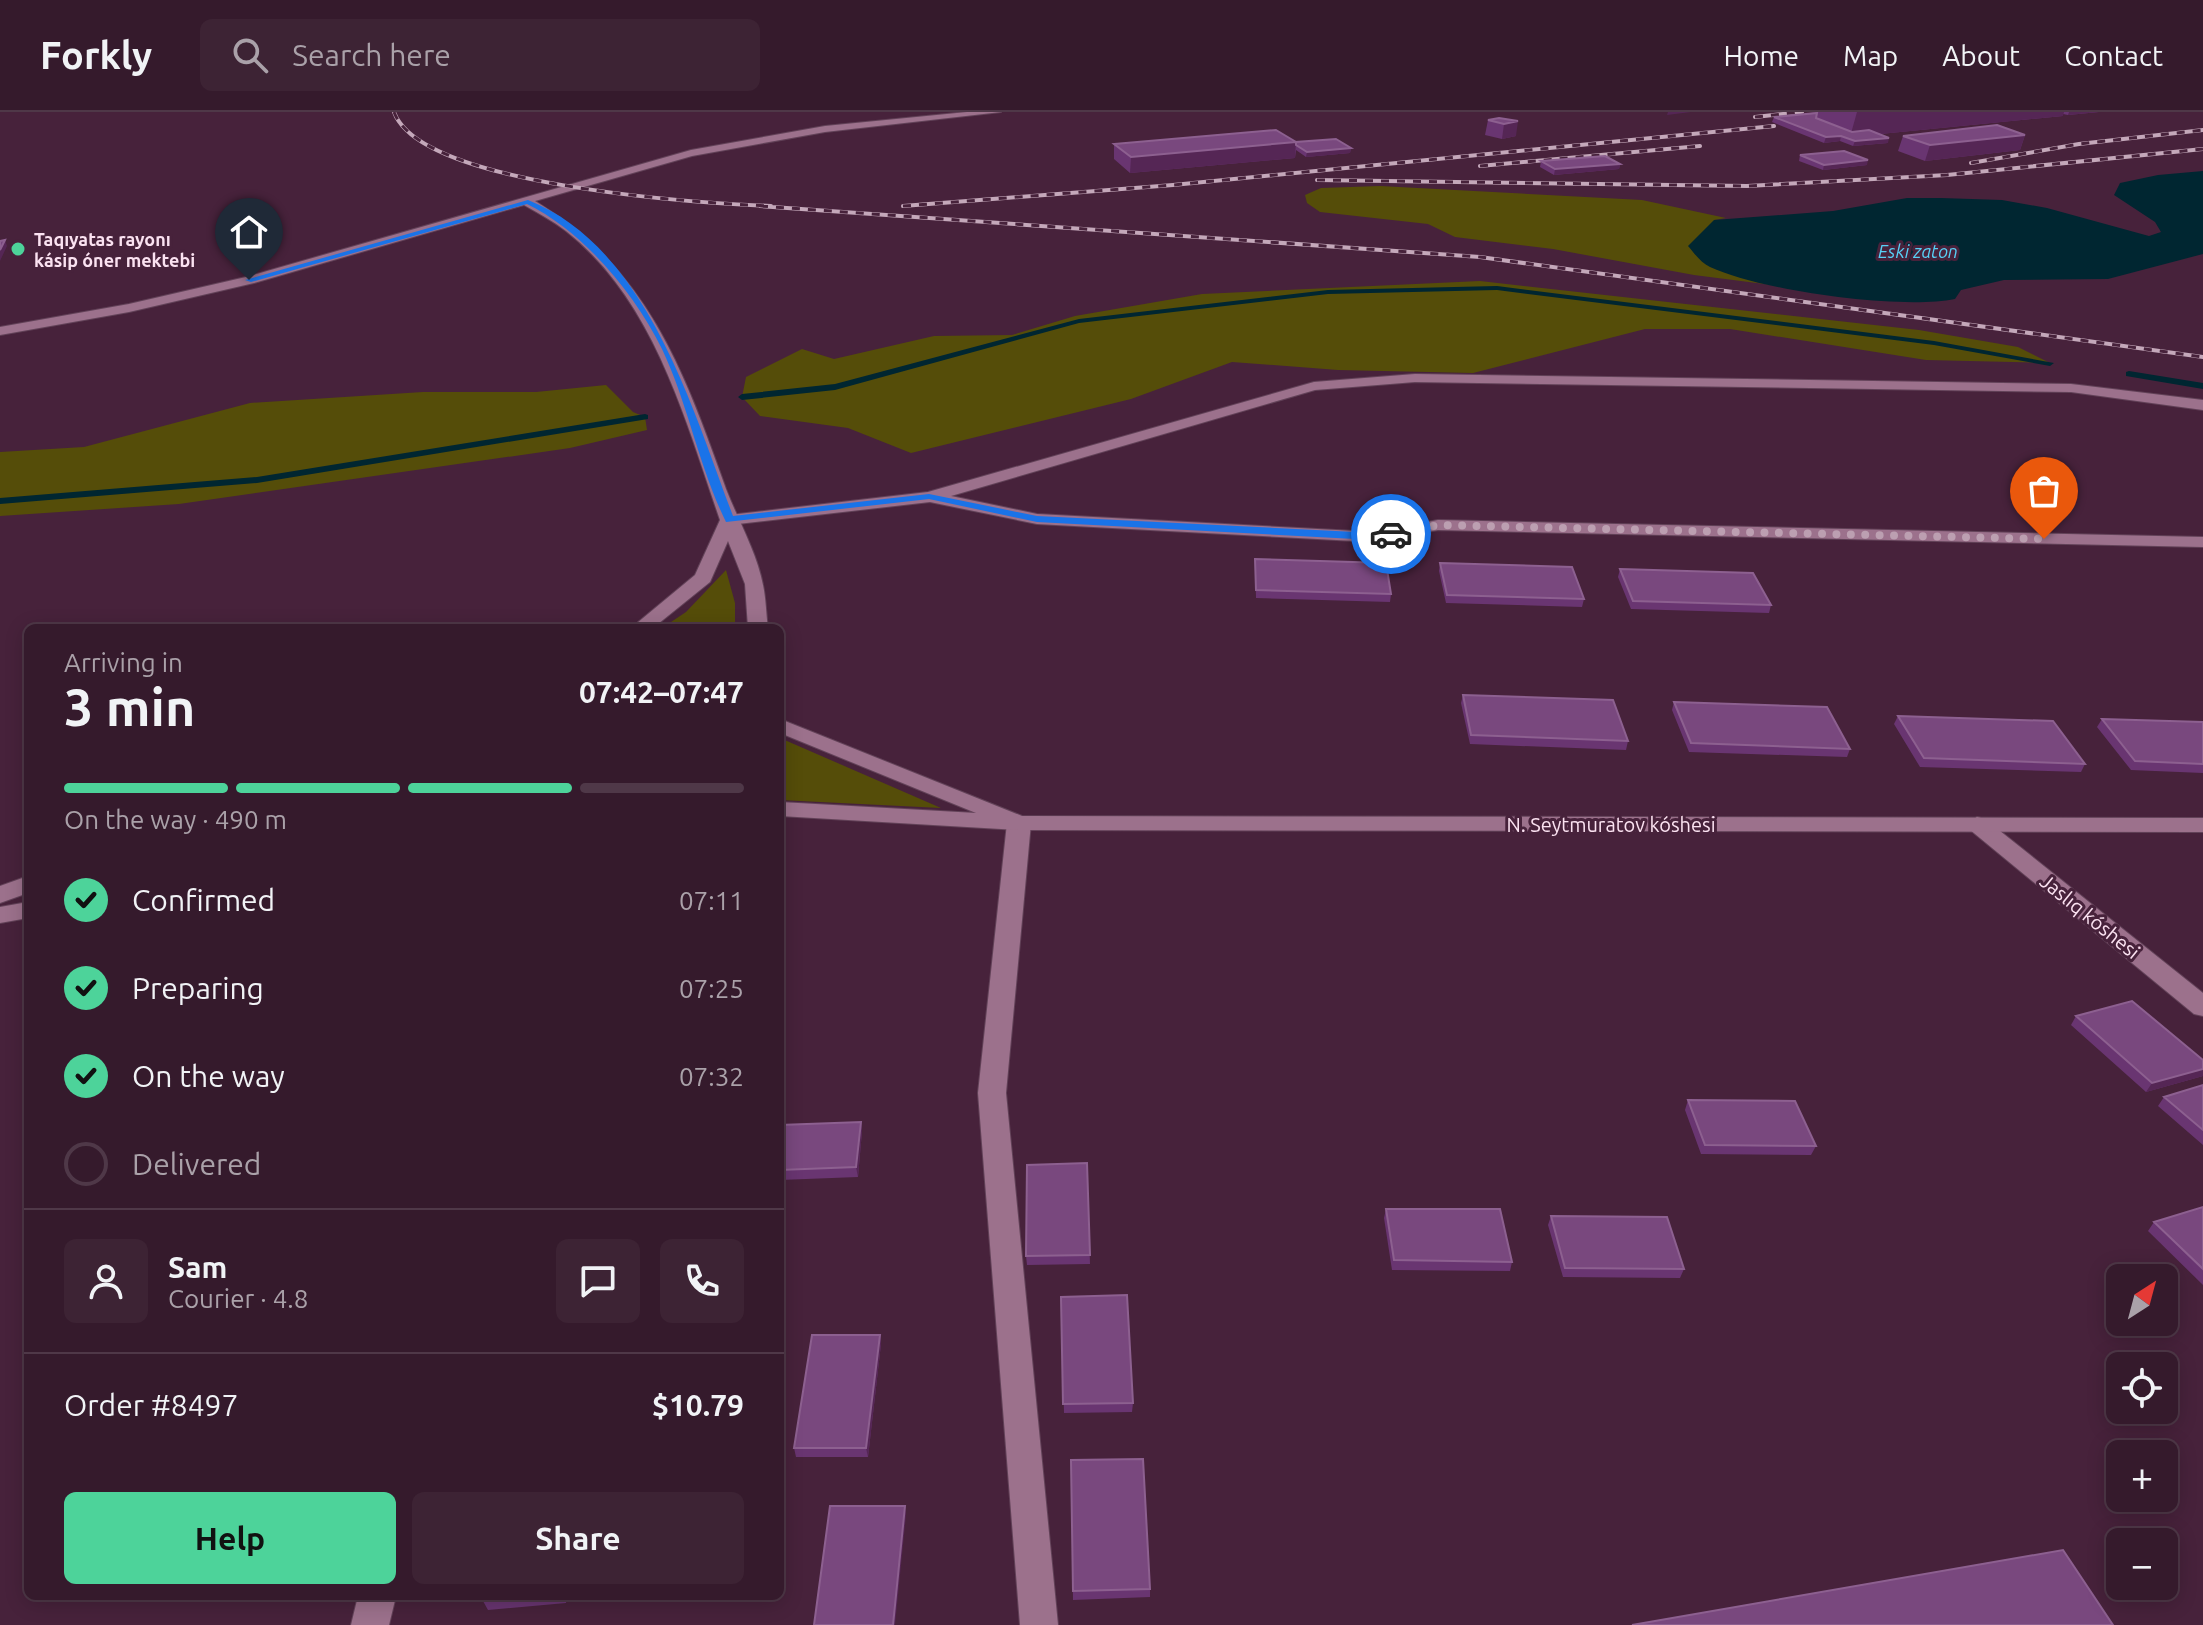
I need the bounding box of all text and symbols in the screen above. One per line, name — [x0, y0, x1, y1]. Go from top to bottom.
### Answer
search box — [200, 19, 760, 91]
icon: search — [228, 33, 272, 77]
text: Forkly — [40, 34, 152, 76]
text: Search here — [292, 38, 451, 72]
text: Home — [1724, 40, 1799, 71]
text: Map — [1843, 40, 1898, 71]
text: About — [1942, 40, 2020, 71]
text: Contact — [2064, 40, 2163, 71]
pin — [215, 198, 283, 280]
icon: home — [227, 210, 271, 254]
place label: Taqıyatas rayonı kásip óner mektebi — [34, 229, 195, 270]
marker: Taqıyatas rayonı kásip óner mektebi — [9, 240, 27, 258]
water label: Eski zaton — [1878, 241, 1958, 261]
pin — [2010, 457, 2078, 539]
icon: bag — [2022, 469, 2066, 513]
courier — [1351, 494, 1431, 574]
icon: car — [1369, 512, 1413, 556]
text: Arriving in — [64, 648, 183, 677]
text: 07:42–07:47 — [579, 675, 744, 709]
text: 3 min — [64, 678, 195, 736]
text: On the way · 490 m — [64, 805, 287, 834]
street label: N. Seytmuratov kóshesi — [1506, 813, 1716, 836]
street label: Jaslıq kóshesi — [2036, 869, 2144, 963]
icon: check — [64, 878, 108, 922]
text: Confirmed — [132, 883, 275, 917]
text: 07:11 — [679, 886, 744, 915]
icon: check — [64, 966, 108, 1010]
text: Preparing — [132, 971, 264, 1005]
text: 07:25 — [679, 974, 744, 1003]
icon: check — [64, 1054, 108, 1098]
text: On the way — [132, 1059, 285, 1093]
text: 07:32 — [679, 1062, 744, 1091]
text: Delivered — [132, 1147, 261, 1181]
button: person — [64, 1239, 148, 1323]
button: chat — [556, 1239, 640, 1323]
button: phone — [660, 1239, 744, 1323]
text: Sam — [168, 1250, 227, 1284]
north arrow — [2106, 1264, 2178, 1336]
map controls — [2106, 1264, 2178, 1600]
text: Courier · 4.8 — [168, 1284, 308, 1313]
button: locate — [2106, 1352, 2178, 1424]
text: Order #8497 — [64, 1388, 238, 1422]
text: $10.79 — [652, 1388, 744, 1422]
button: + — [2106, 1440, 2178, 1512]
button: Help — [64, 1492, 396, 1584]
button: Share — [412, 1492, 744, 1584]
button: − — [2106, 1528, 2178, 1600]

